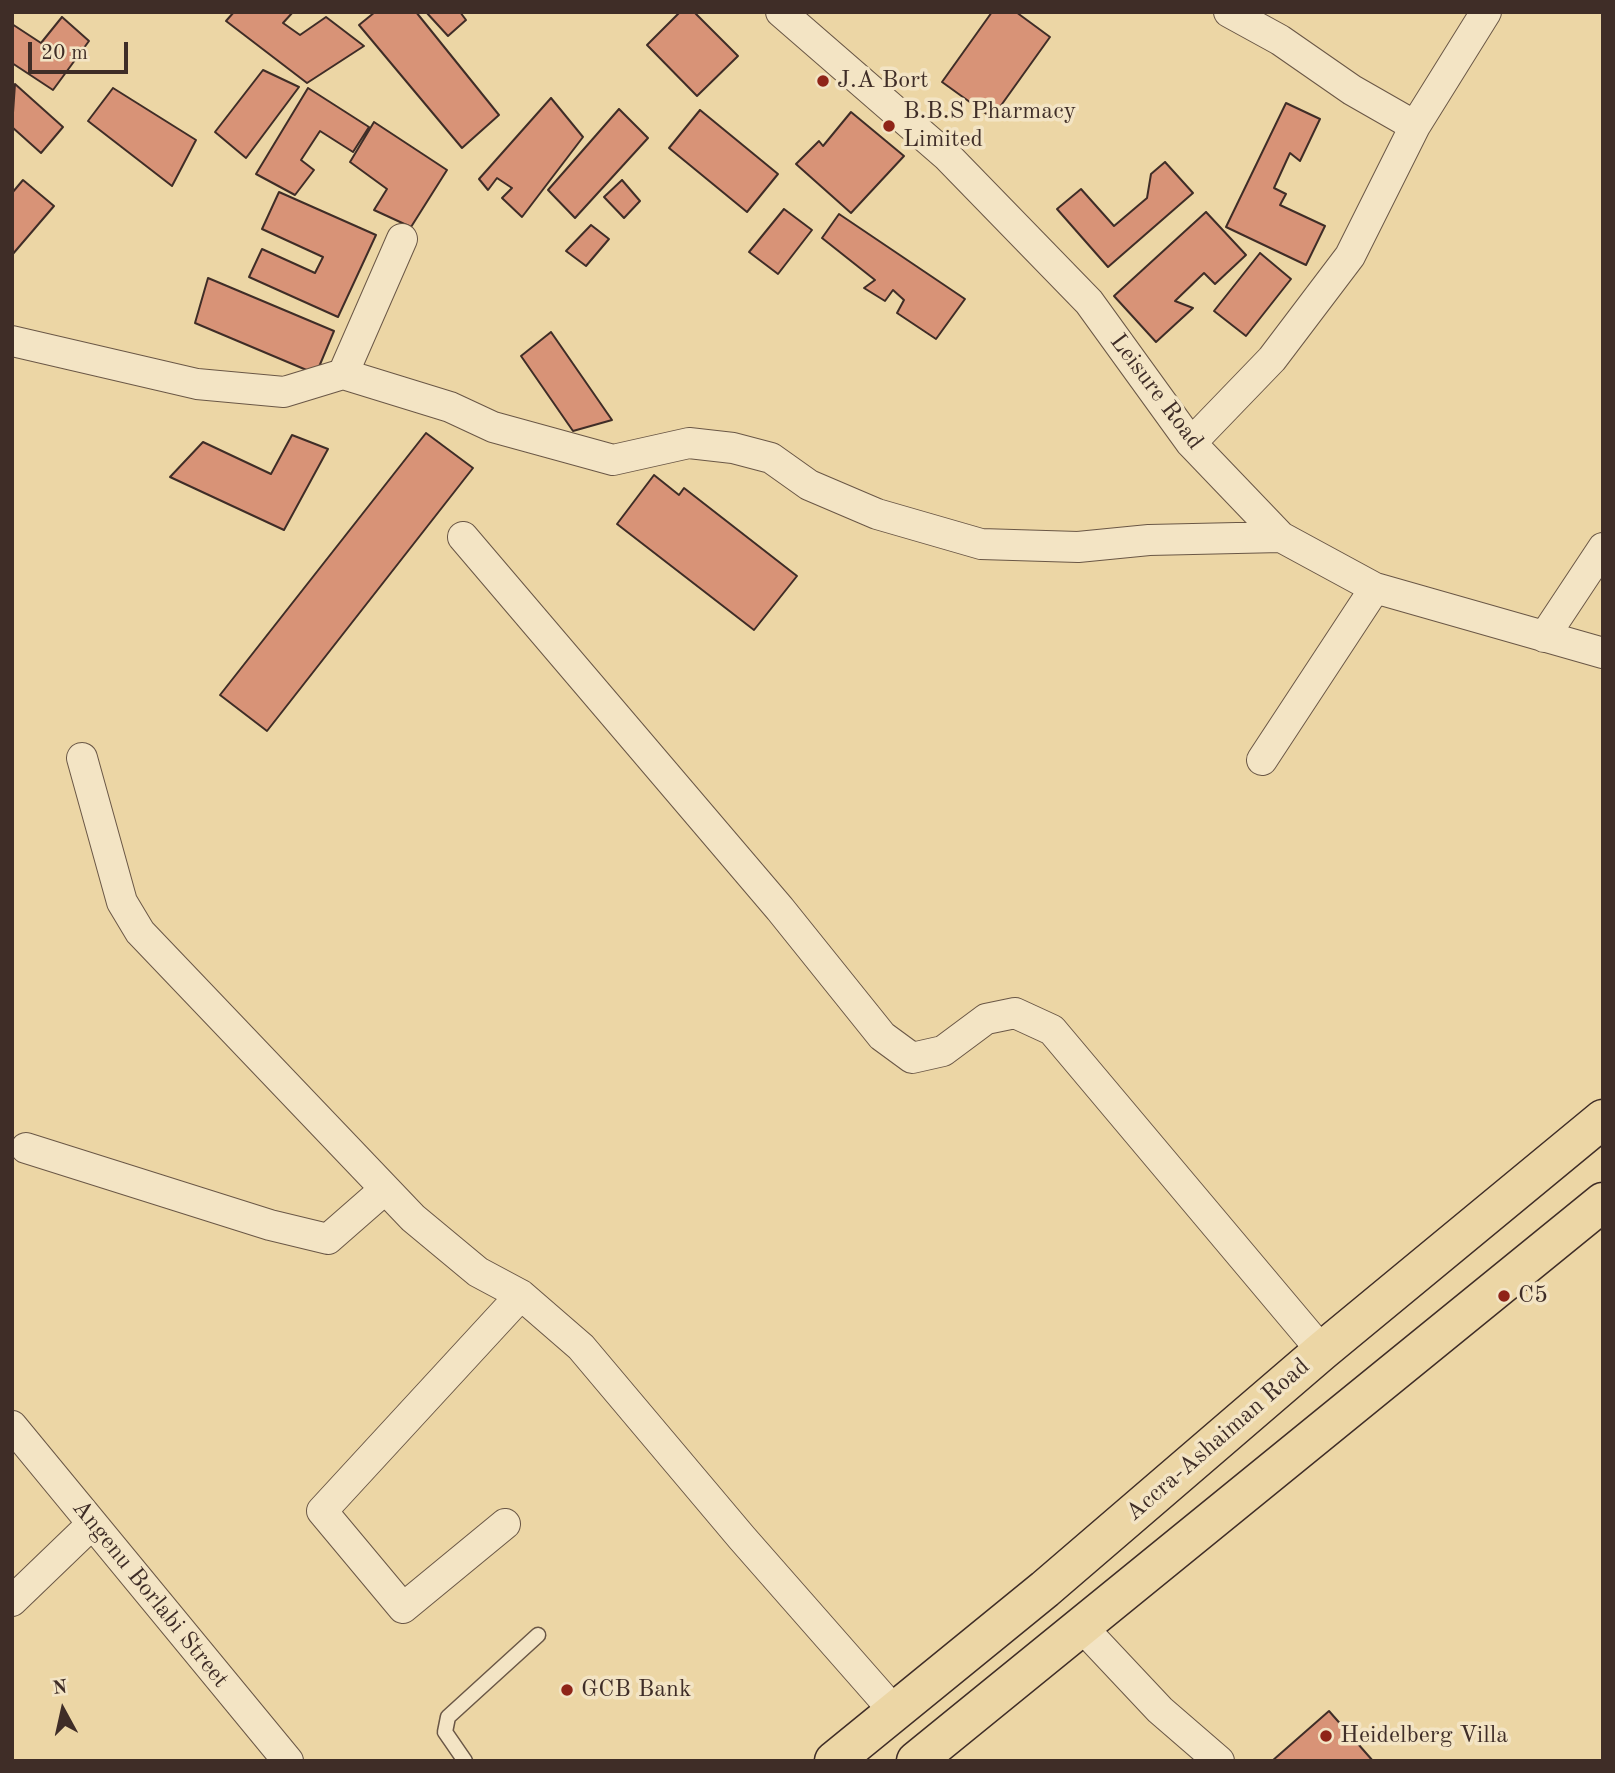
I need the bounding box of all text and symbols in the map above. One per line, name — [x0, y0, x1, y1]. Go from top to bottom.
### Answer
scale bar — [32, 28, 131, 72]
text: 20 m — [41, 43, 88, 64]
place label: J.A Bort — [837, 67, 928, 95]
marker: J.A Bort — [815, 73, 831, 89]
place label: B.B.S Pharmacy Limited — [903, 98, 1076, 154]
marker: B.B.S Pharmacy Limited — [881, 118, 897, 134]
street label: Leisure Road — [1103, 328, 1209, 456]
place label: C5 — [1518, 1282, 1548, 1310]
marker: C5 — [1496, 1288, 1512, 1304]
street label: Accra-Ashaiman Road — [1120, 1352, 1316, 1528]
street label: Angenu Borlabi Street — [65, 1494, 235, 1694]
north arrow — [28, 1675, 98, 1745]
place label: GCB Bank — [581, 1676, 691, 1704]
text: N — [51, 1678, 69, 1699]
marker: GCB Bank — [559, 1682, 575, 1698]
place label: Heidelberg Villa — [1340, 1722, 1508, 1750]
marker: Heidelberg Villa — [1318, 1728, 1334, 1744]

